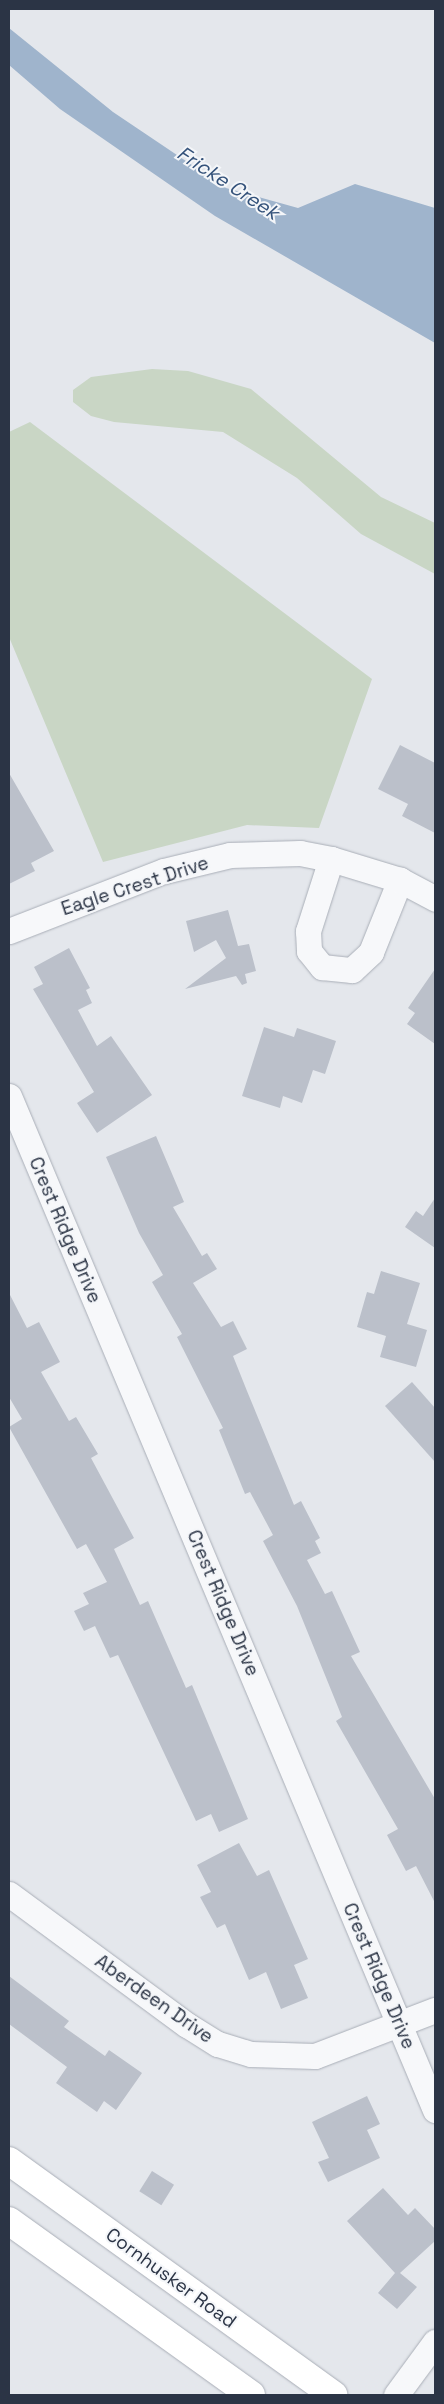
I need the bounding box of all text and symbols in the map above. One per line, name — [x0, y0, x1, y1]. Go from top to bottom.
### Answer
water label: Fricke Creek — [172, 141, 284, 225]
street label: Eagle Crest Drive — [58, 851, 212, 921]
street label: Crest Ridge Drive — [24, 1154, 106, 1306]
street label: Crest Ridge Drive — [182, 1527, 264, 1679]
street label: Crest Ridge Drive — [338, 1900, 420, 2052]
street label: Aberdeen Drive — [91, 1950, 217, 2048]
street label: Cornhusker Road — [101, 2223, 241, 2333]

